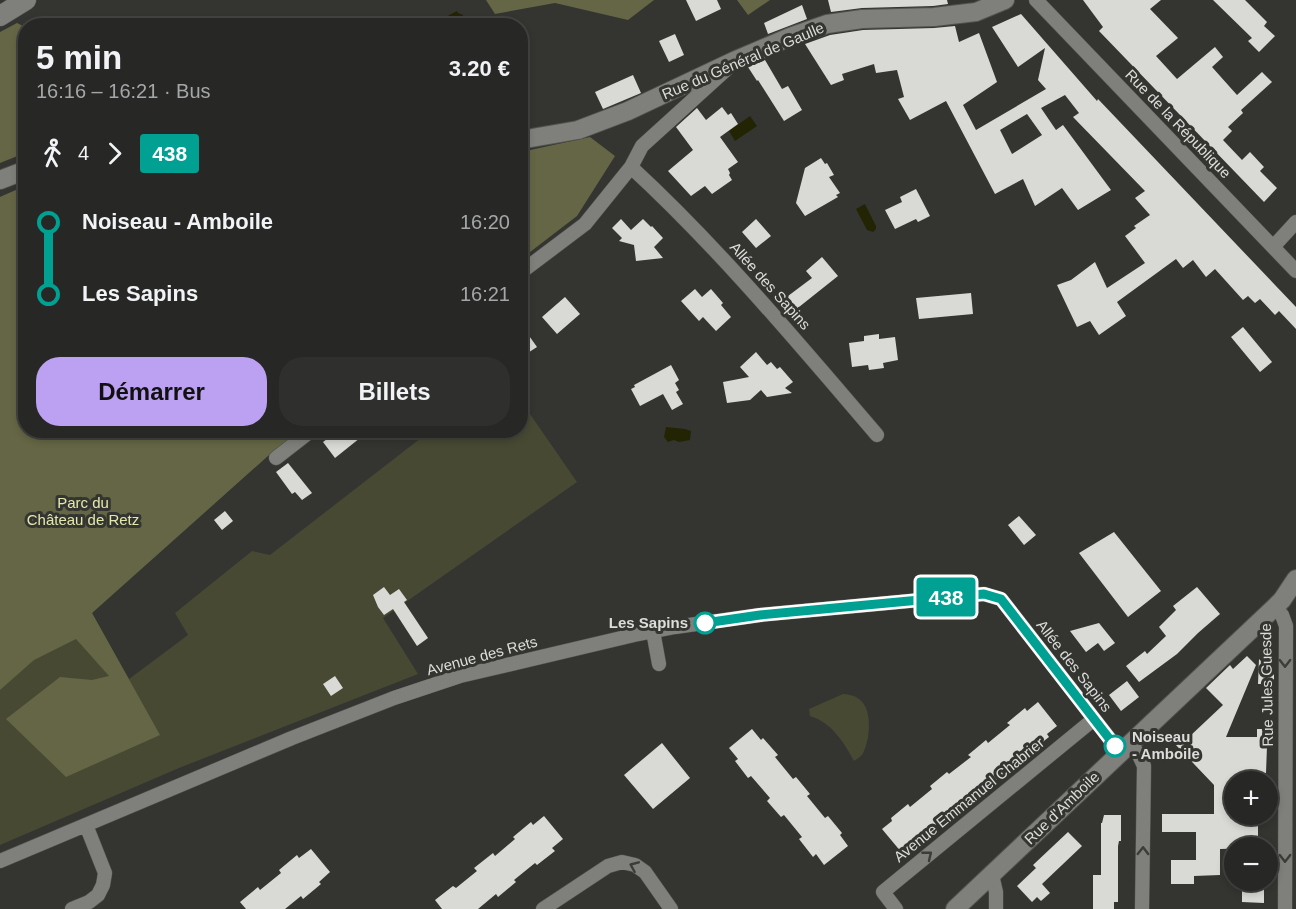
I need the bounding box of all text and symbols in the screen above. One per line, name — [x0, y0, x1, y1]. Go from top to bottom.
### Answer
street label: Rue du Général de Gaulle — [659, 19, 826, 102]
text: 5 min — [36, 39, 122, 76]
text: 3.20 € — [449, 56, 510, 81]
street label: Rue de la République — [1122, 66, 1235, 181]
text: 16:16 – 16:21 · Bus — [36, 80, 211, 102]
icon: walk — [36, 137, 69, 170]
icon: forward — [98, 137, 131, 170]
text: 4 — [78, 142, 89, 164]
text: 438 — [152, 142, 187, 165]
text: Noiseau - Amboile — [82, 209, 273, 234]
text: 16:20 — [460, 211, 510, 233]
street label: Allée des Sapins — [727, 238, 814, 333]
text: Les Sapins — [82, 281, 198, 306]
text: 16:21 — [460, 283, 510, 305]
button: Démarrer — [36, 357, 267, 426]
button: Billets — [279, 357, 510, 426]
park label: Parc du Château de Retz — [27, 494, 139, 528]
line badge: 438 — [912, 578, 980, 616]
text: 438 — [928, 586, 964, 609]
marker: Les Sapins — [694, 612, 716, 634]
place label: Les Sapins — [609, 614, 688, 631]
street label: Allée des Sapins — [1033, 616, 1115, 715]
street label: Rue Jules Guesde — [1257, 623, 1276, 747]
street label: Avenue des Rets — [425, 633, 539, 678]
one-way arrow — [1279, 658, 1291, 667]
place label: Noiseau - Amboile — [1132, 728, 1200, 762]
street label: Avenue Emmanuel Chabrier — [890, 734, 1047, 865]
marker: Noiseau - Amboile — [1104, 735, 1126, 757]
street label: Rue d'Amboile — [1021, 768, 1102, 847]
map controls — [1224, 771, 1278, 891]
button: + — [1224, 771, 1278, 825]
button: − — [1224, 837, 1278, 891]
one-way arrow — [1137, 846, 1149, 855]
one-way arrow — [921, 852, 932, 863]
one-way arrow — [1279, 853, 1291, 862]
one-way arrow — [629, 861, 640, 873]

